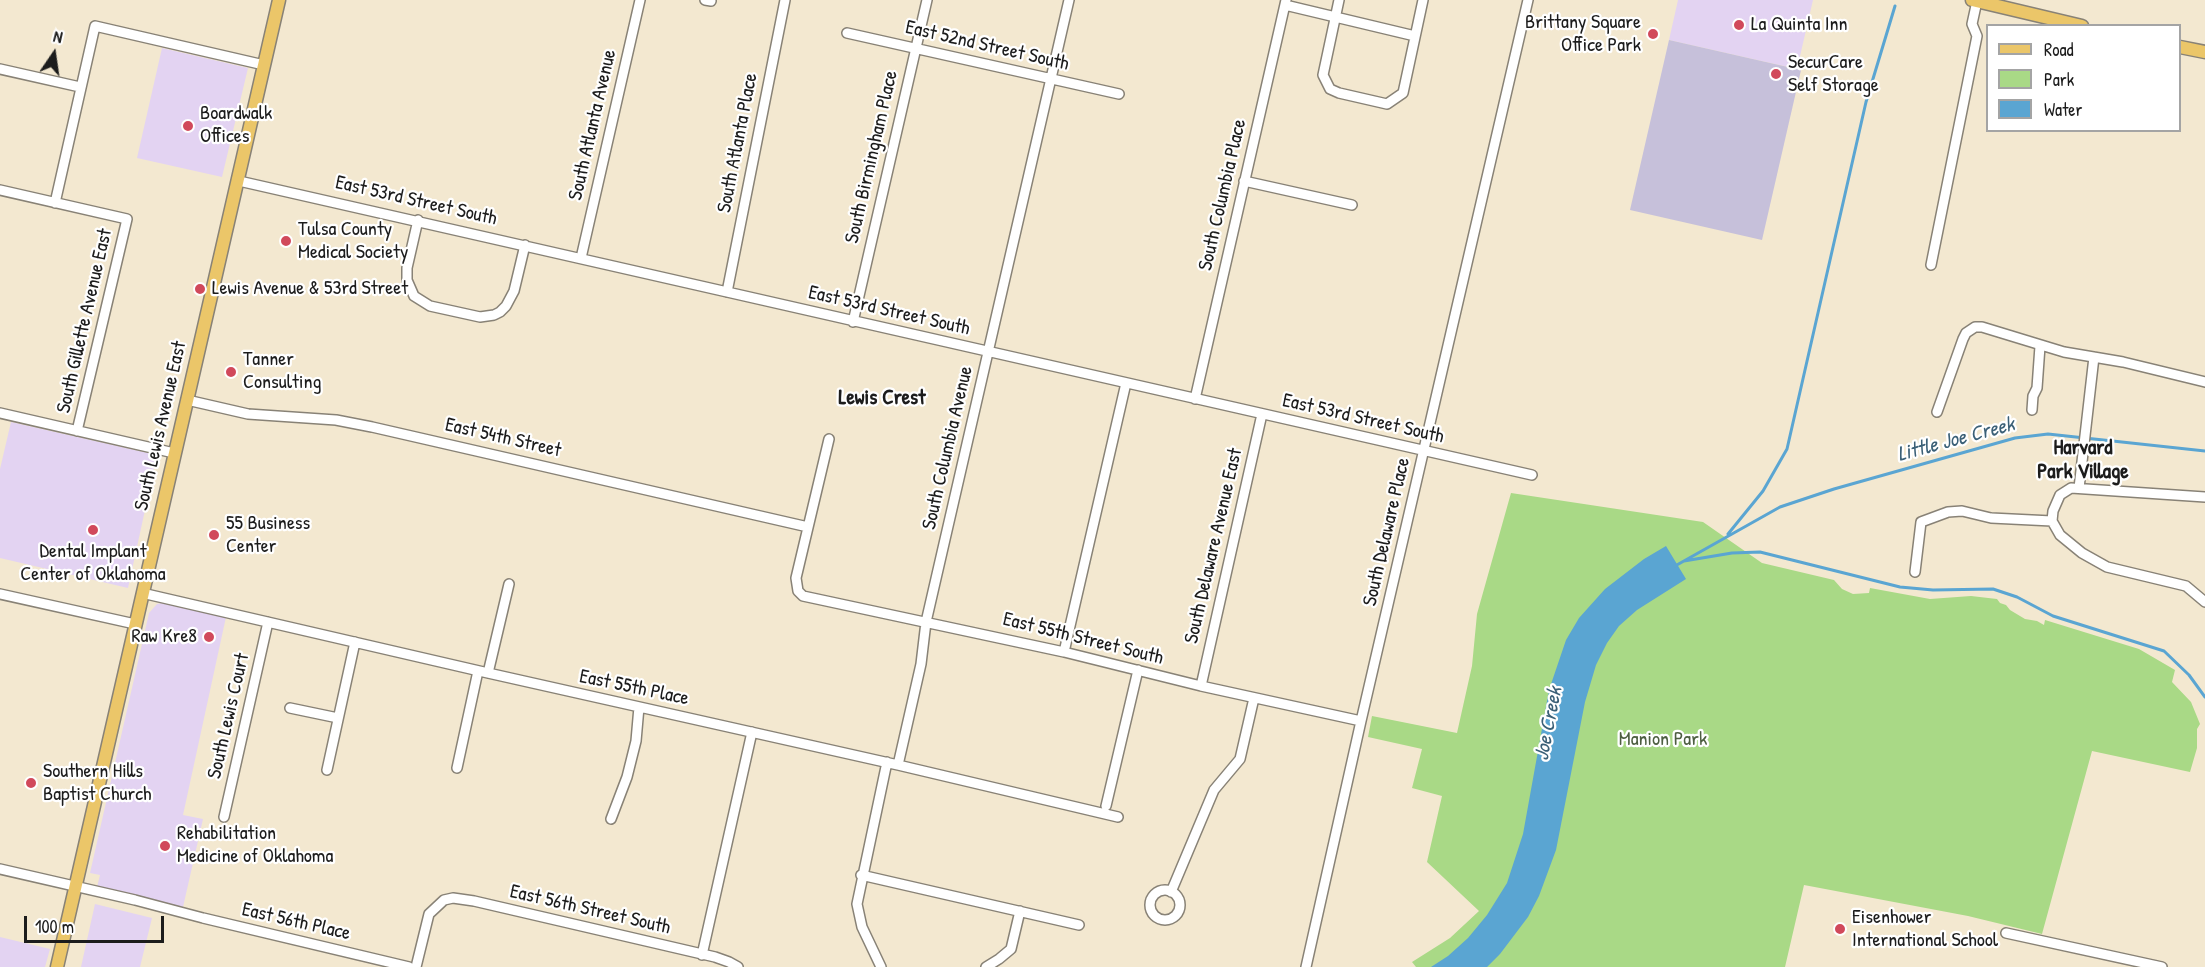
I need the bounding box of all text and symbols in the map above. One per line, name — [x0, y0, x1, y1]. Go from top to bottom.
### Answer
place label: Brittany Square Office Park — [1525, 11, 1641, 58]
place label: La Quinta Inn — [1751, 13, 1848, 37]
street label: East 52nd Street South — [903, 16, 1071, 76]
marker: La Quinta Inn — [1732, 18, 1746, 32]
north arrow — [24, 24, 84, 84]
legend — [1986, 24, 2181, 132]
text: N — [51, 25, 65, 48]
marker: Brittany Square Office Park — [1646, 27, 1660, 41]
text: Road — [2044, 37, 2074, 62]
street label: South Atlanta Avenue — [564, 47, 622, 203]
place label: SecurCare Self Storage — [1788, 51, 1879, 98]
marker: SecurCare Self Storage — [1769, 67, 1783, 81]
text: Park — [2044, 67, 2074, 92]
street label: South Birmingham Place — [840, 68, 904, 246]
street label: South Atlanta Place — [713, 71, 763, 215]
text: Water — [2044, 97, 2082, 122]
place label: Boardwalk Offices — [200, 102, 272, 149]
street label: South Columbia Place — [1194, 117, 1252, 273]
marker: Boardwalk Offices — [181, 119, 195, 133]
street label: East 53rd Street South — [333, 171, 499, 231]
place label: Tulsa County Medical Society — [298, 218, 408, 265]
street label: South Gillette Avenue East — [52, 226, 118, 416]
marker: Tulsa County Medical Society — [279, 234, 293, 248]
place label: Lewis Avenue & 53rd Street — [212, 277, 408, 301]
street label: East 53rd Street South — [806, 281, 972, 341]
marker: Lewis Avenue & 53rd Street — [193, 282, 207, 296]
street label: South Lewis Avenue East — [130, 339, 192, 513]
place label: Tanner Consulting — [243, 348, 321, 395]
street label: South Columbia Avenue — [918, 364, 978, 532]
marker: Tanner Consulting — [224, 365, 238, 379]
district label: Lewis Crest — [839, 385, 925, 411]
street label: East 53rd Street South — [1280, 389, 1446, 449]
water label: Little Joe Creek — [1895, 412, 2017, 468]
street label: East 54th Street — [443, 413, 563, 463]
district label: Harvard Park Village — [2037, 435, 2129, 485]
street label: South Delaware Avenue East — [1180, 446, 1248, 646]
street label: South Delaware Place — [1358, 455, 1416, 609]
place label: 55 Business Center — [226, 512, 310, 559]
marker: Dental Implant Center of Oklahoma — [86, 523, 100, 537]
marker: 55 Business Center — [207, 528, 221, 542]
place label: Dental Implant Center of Oklahoma — [20, 540, 166, 587]
street label: East 55th Street South — [1000, 607, 1166, 671]
place label: Raw Kre8 — [131, 625, 197, 649]
marker: Raw Kre8 — [202, 630, 216, 644]
street label: South Lewis Court — [203, 651, 255, 781]
street label: East 55th Place — [577, 665, 691, 711]
water label: Joe Creek — [1530, 685, 1568, 763]
park label: Manion Park — [1619, 728, 1707, 752]
place label: Southern Hills Baptist Church — [43, 760, 151, 807]
marker: Southern Hills Baptist Church — [24, 776, 38, 790]
place label: Rehabilitation Medicine of Oklahoma — [177, 822, 333, 869]
marker: Rehabilitation Medicine of Oklahoma — [158, 839, 172, 853]
street label: East 56th Street South — [507, 880, 673, 940]
street label: East 56th Place — [239, 898, 353, 946]
scale bar — [27, 904, 166, 942]
place label: Eisenhower International School — [1852, 906, 1998, 953]
text: 100 m — [35, 914, 74, 939]
marker: Eisenhower International School — [1833, 922, 1847, 936]

